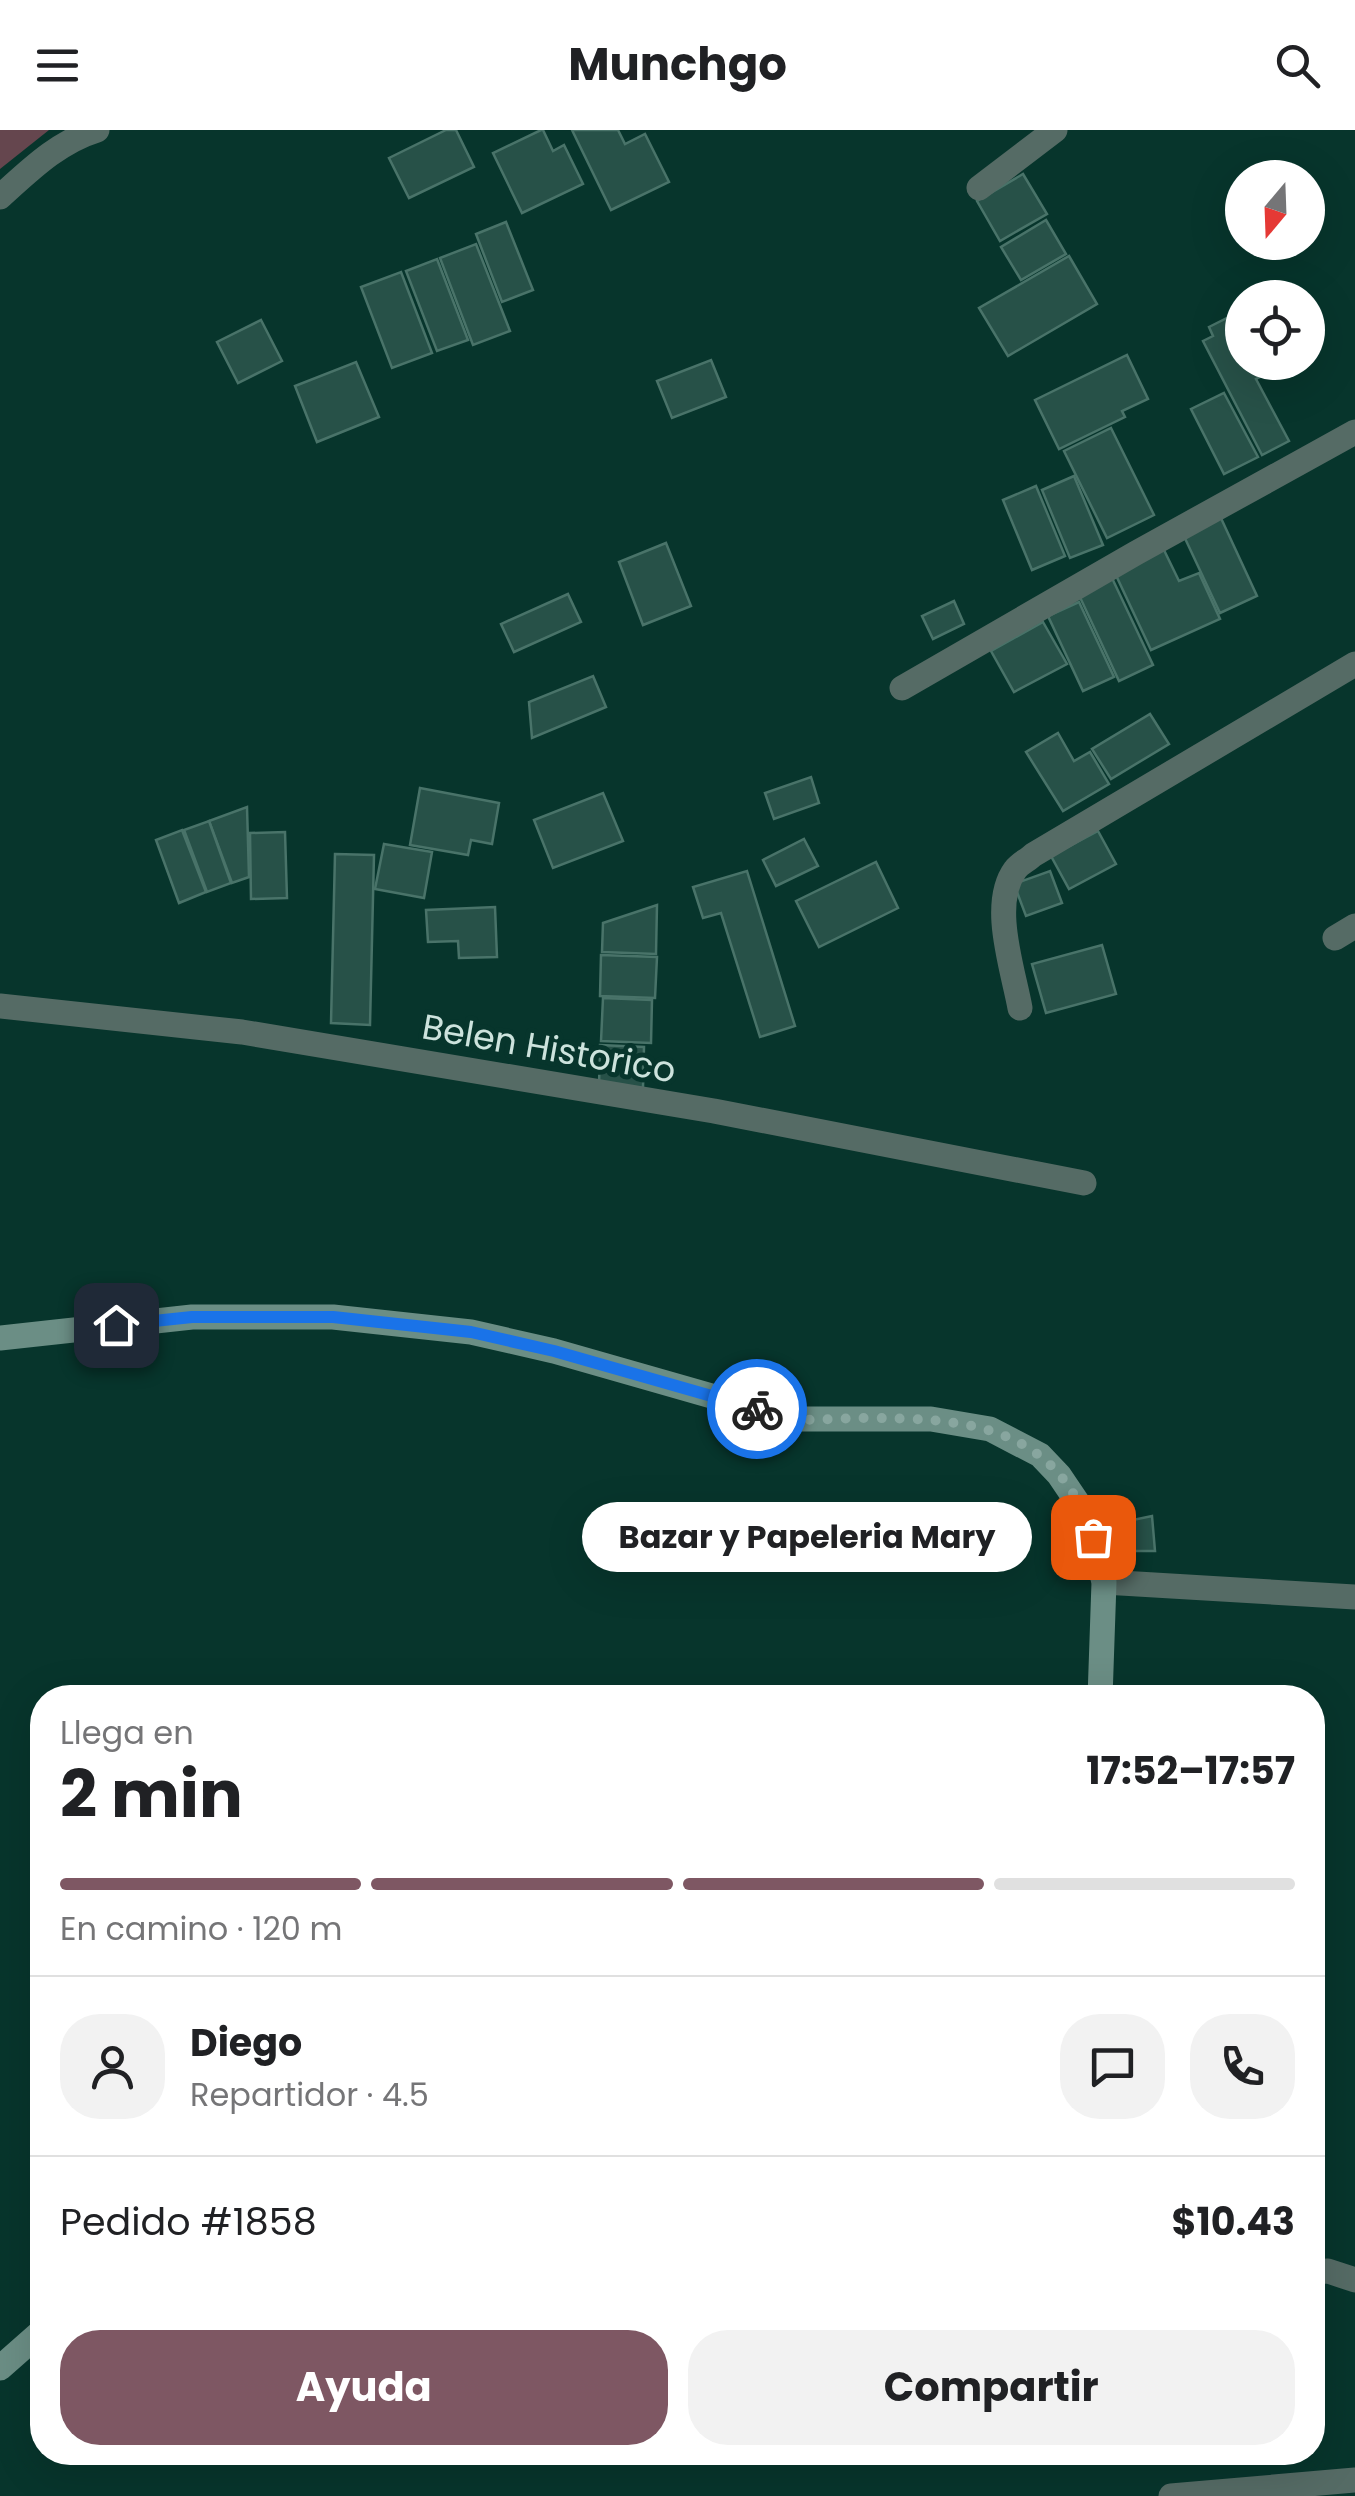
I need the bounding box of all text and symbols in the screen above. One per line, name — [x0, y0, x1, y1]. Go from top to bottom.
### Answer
text: Munchgo — [568, 33, 787, 96]
icon: menu — [30, 38, 85, 93]
icon: search — [1270, 38, 1325, 93]
north arrow — [1225, 160, 1325, 260]
map controls — [1225, 160, 1325, 380]
button: locate — [1225, 280, 1325, 380]
street label: Belen Historico — [418, 1002, 680, 1094]
pin — [74, 1283, 159, 1368]
icon: home — [89, 1298, 144, 1353]
courier — [707, 1359, 807, 1459]
icon: bike — [730, 1382, 785, 1437]
pin — [1051, 1495, 1136, 1580]
callout: Bazar y Papeleria Mary — [583, 1502, 1033, 1572]
icon: bag — [1066, 1510, 1121, 1565]
text: Bazar y Papeleria Mary — [619, 1514, 995, 1559]
text: Llega en — [60, 1710, 194, 1755]
text: 17:52–17:57 — [1086, 1744, 1295, 1797]
text: 2 min — [60, 1749, 243, 1840]
text: En camino · 120 m — [60, 1906, 342, 1951]
button: person — [60, 2014, 165, 2119]
button: chat — [1060, 2014, 1165, 2119]
button: phone — [1190, 2014, 1295, 2119]
text: Diego — [190, 2016, 302, 2069]
text: Repartidor · 4.5 — [190, 2072, 429, 2117]
text: Pedido #1858 — [60, 2195, 317, 2248]
text: $10.43 — [1171, 2195, 1295, 2248]
button: Ayuda — [60, 2330, 668, 2445]
button: Compartir — [688, 2330, 1295, 2445]

